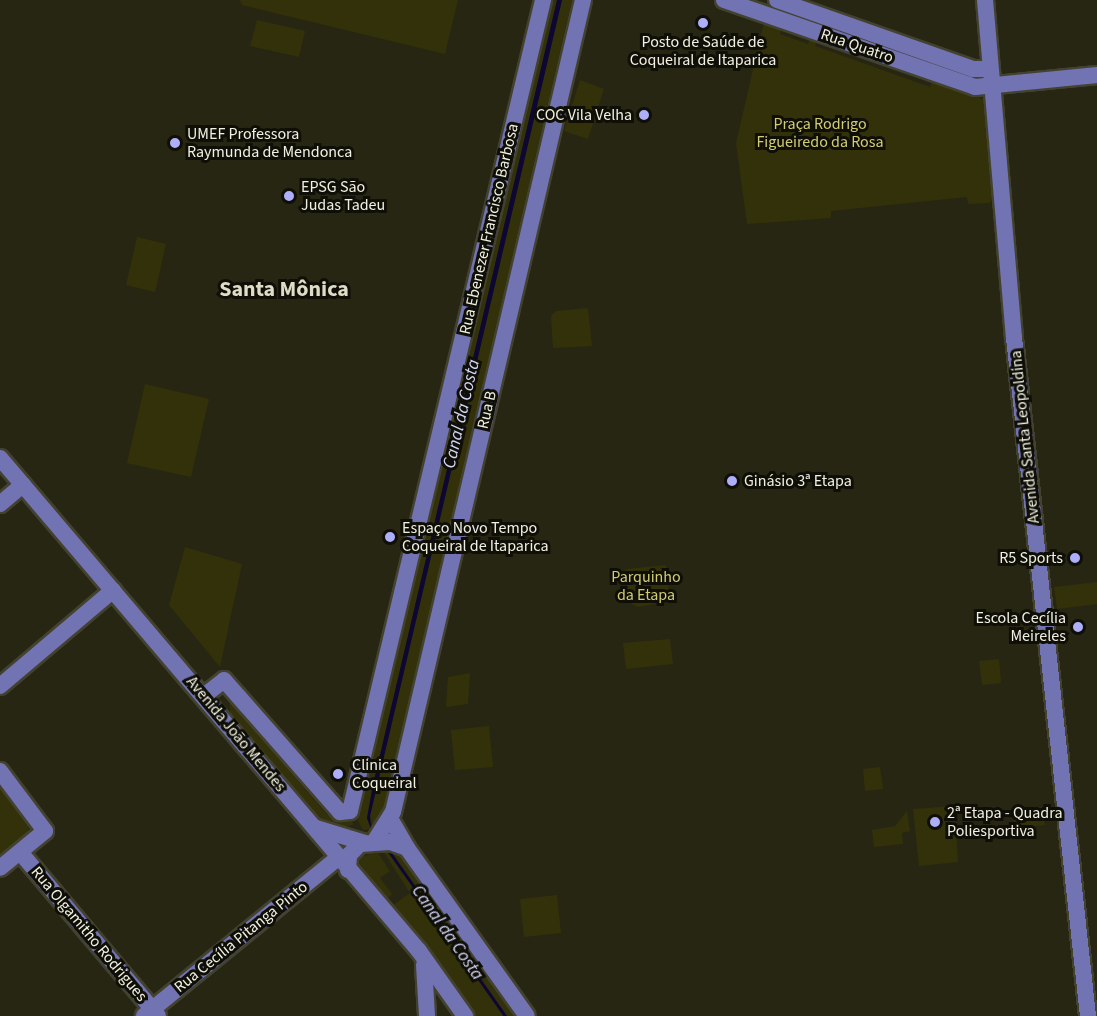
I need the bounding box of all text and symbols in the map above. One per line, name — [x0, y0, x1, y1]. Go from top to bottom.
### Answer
marker: Posto de Saúde de Coqueiral de Itaparica — [696, 16, 710, 30]
street label: Rua Quatro — [818, 25, 896, 67]
place label: Posto de Saúde de Coqueiral de Itaparica — [630, 32, 776, 70]
place label: COC Vila Velha — [536, 105, 632, 125]
marker: COC Vila Velha — [637, 108, 651, 122]
park label: Praça Rodrigo Figueiredo da Rosa — [756, 114, 884, 152]
street label: Rua Ebenezer Francisco Barbosa — [455, 122, 523, 336]
place label: UMEF Professora Raymunda de Mendonca — [187, 124, 352, 162]
marker: UMEF Professora Raymunda de Mendonca — [168, 136, 182, 150]
place label: EPSG São Judas Tadeu — [301, 177, 385, 215]
marker: EPSG São Judas Tadeu — [282, 189, 296, 203]
district label: Santa Mônica — [219, 277, 349, 303]
street label: Avenida Santa Leopoldina — [1006, 350, 1044, 524]
water label: Canal da Costa — [439, 357, 485, 471]
street label: Rua B — [473, 389, 501, 431]
place label: Ginásio 3ª Etapa — [744, 471, 852, 491]
marker: Ginásio 3ª Etapa — [725, 474, 739, 488]
place label: Espaço Novo Tempo Coqueiral de Itaparica — [402, 518, 549, 556]
marker: Espaço Novo Tempo Coqueiral de Itaparica — [383, 530, 397, 544]
place label: R5 Sports — [999, 548, 1063, 568]
marker: R5 Sports — [1068, 551, 1082, 565]
park label: Parquinho da Etapa — [611, 567, 681, 605]
place label: Escola Cecília Meireles — [976, 608, 1066, 646]
marker: Escola Cecília Meireles — [1071, 620, 1085, 634]
street label: Avenida João Mendes — [182, 672, 290, 796]
place label: Clinica Coqueiral — [352, 755, 417, 793]
marker: Clinica Coqueiral — [329, 765, 347, 783]
place label: 2ª Etapa - Quadra Poliesportiva — [947, 803, 1062, 841]
marker: 2ª Etapa - Quadra Poliesportiva — [928, 815, 942, 829]
street label: Rua Olgamitho Rodrigues — [27, 863, 151, 1005]
street label: Rua Cecília Pitanga Pinto — [170, 877, 312, 997]
water label: Canal da Costa — [406, 881, 488, 985]

